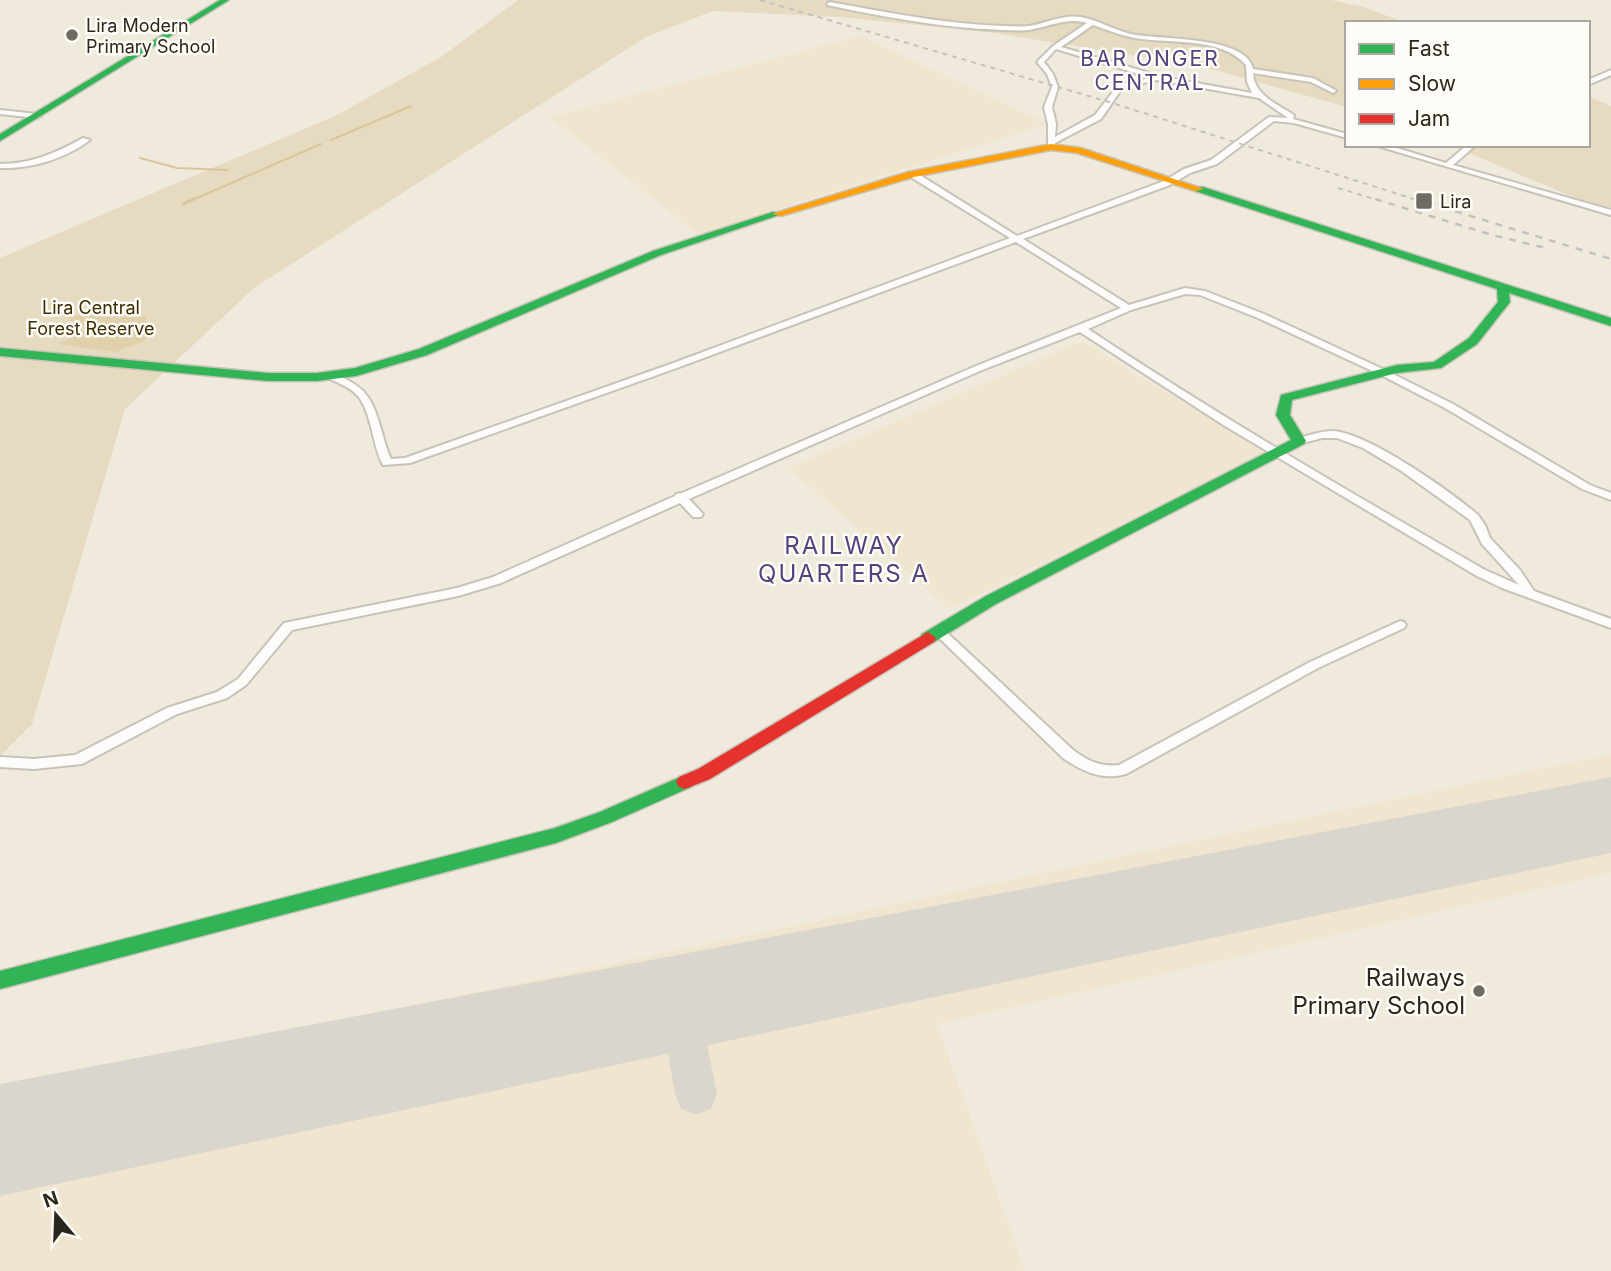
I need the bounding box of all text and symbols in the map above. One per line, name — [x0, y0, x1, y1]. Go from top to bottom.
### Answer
place label: Lira Modern Primary School — [86, 15, 215, 57]
legend — [1345, 21, 1590, 147]
marker: Lira Modern Primary School — [64, 27, 80, 43]
text: Fast — [1408, 36, 1450, 61]
district label: BAR ONGER CENTRAL — [1080, 46, 1220, 95]
text: Slow — [1408, 71, 1456, 96]
text: Jam — [1408, 106, 1450, 131]
marker: Lira — [1414, 191, 1434, 211]
place label: Lira — [1440, 191, 1471, 212]
park label: Lira Central Forest Reserve — [27, 297, 155, 339]
district label: RAILWAY QUARTERS A — [758, 531, 930, 588]
place label: Railways Primary School — [1292, 963, 1465, 1020]
marker: Railways Primary School — [1471, 983, 1487, 999]
north arrow — [21, 1180, 91, 1250]
text: N — [40, 1186, 61, 1213]

